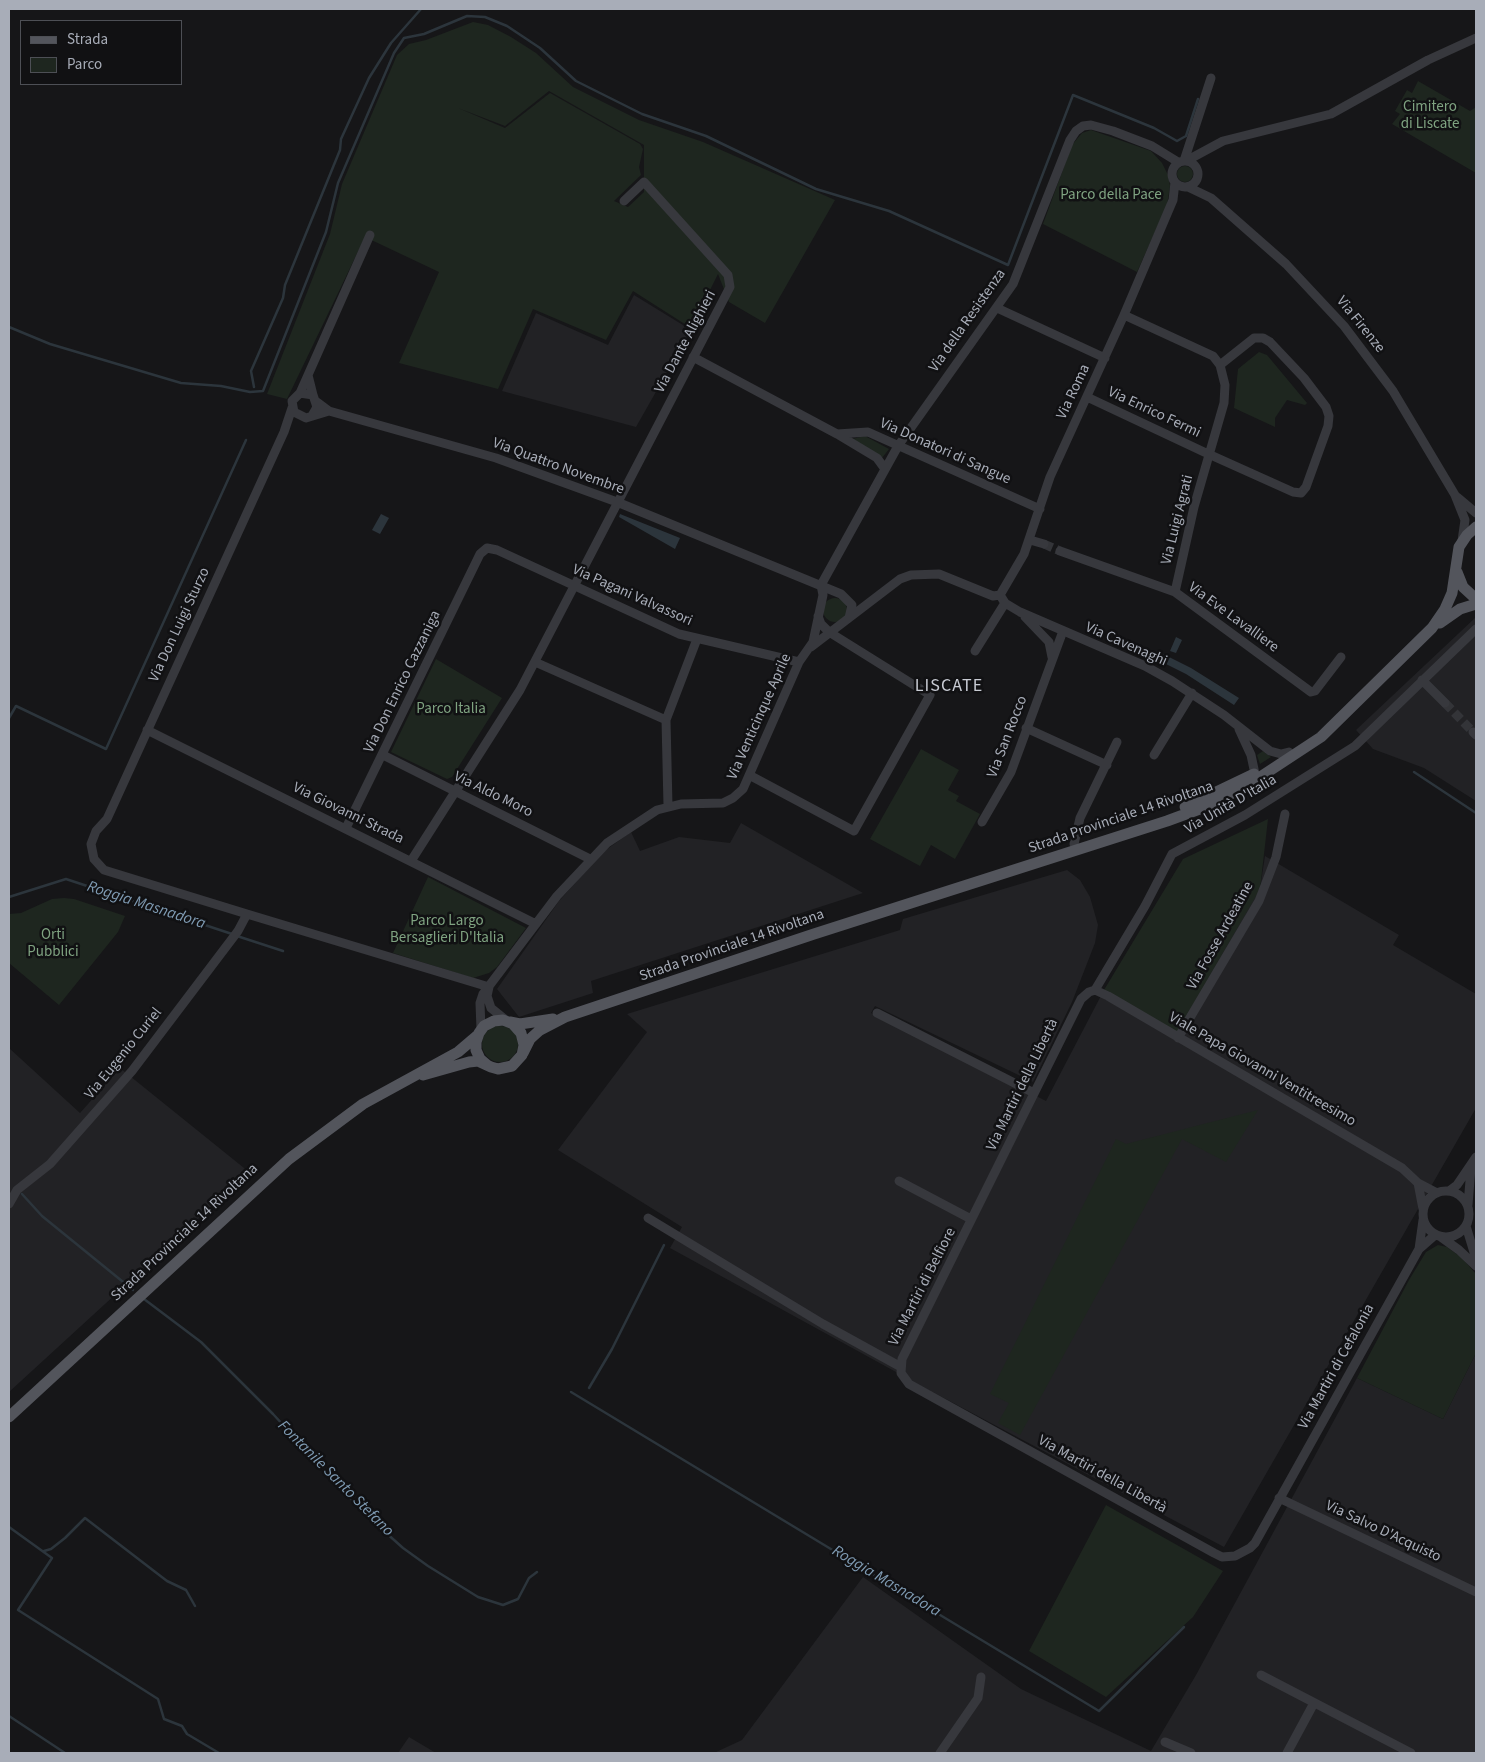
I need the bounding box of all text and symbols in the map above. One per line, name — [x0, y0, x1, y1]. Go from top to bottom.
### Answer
legend — [20, 20, 182, 85]
text: Strada — [67, 29, 108, 50]
text: Parco — [67, 54, 102, 75]
park label: Cimitero di Liscate — [1401, 99, 1459, 134]
park label: Parco della Pace — [1060, 187, 1162, 205]
street label: Via della Resistenza — [926, 266, 1010, 376]
street label: Via Dante Alighieri — [651, 288, 721, 396]
street label: Via Firenze — [1332, 293, 1388, 357]
street label: Via Roma — [1053, 362, 1095, 422]
street label: Via Enrico Fermi — [1105, 384, 1203, 442]
street label: Via Donatori di Sangue — [877, 415, 1013, 489]
street label: Via Quattro Novembre — [490, 435, 626, 499]
street label: Via Luigi Agrati — [1158, 473, 1198, 567]
street label: Via Pagani Valvassori — [569, 561, 695, 631]
street label: Via Don Luigi Sturzo — [146, 565, 214, 685]
street label: Via Eve Lavalliere — [1184, 579, 1282, 657]
street label: Via Don Enrico Cazzaniga — [361, 608, 445, 756]
street label: Via Cavenaghi — [1082, 619, 1170, 671]
street label: Via Venticinque Aprile — [724, 651, 796, 783]
district label: LISCATE — [914, 676, 984, 698]
street label: Via San Rocco — [984, 693, 1032, 781]
park label: Parco Italia — [416, 701, 486, 719]
street label: Via Aldo Moro — [451, 768, 535, 822]
street label: Via Unità D'Italia — [1182, 771, 1280, 839]
street label: Strada Provinciale 14 Rivoltana — [1026, 778, 1216, 858]
street label: Via Giovanni Strada — [290, 779, 406, 849]
water label: Roggia Masnadora — [84, 878, 208, 934]
street label: Via Fosse Ardeatine — [1184, 879, 1258, 993]
street label: Strada Provinciale 14 Rivoltana — [637, 906, 827, 986]
park label: Parco Largo Bersaglieri D'Italia — [390, 913, 504, 948]
park label: Orti Pubblici — [27, 927, 79, 962]
street label: Via Eugenio Curiel — [82, 1005, 166, 1103]
street label: Viale Papa Giovanni Ventitreesimo — [1165, 1009, 1359, 1131]
street label: Via Martiri della Libertà — [983, 1016, 1063, 1154]
street label: Strada Provinciale 14 Rivoltana — [108, 1160, 262, 1306]
street label: Via Martiri di Belfiore — [885, 1225, 961, 1349]
street label: Via Martiri di Cefalonia — [1295, 1301, 1379, 1433]
water label: Fontanile Santo Stefano — [273, 1417, 397, 1541]
street label: Via Martiri della Libertà — [1034, 1432, 1170, 1518]
street label: Via Salvo D'Acquisto — [1322, 1497, 1444, 1567]
water label: Roggia Masnadora — [828, 1542, 944, 1622]

